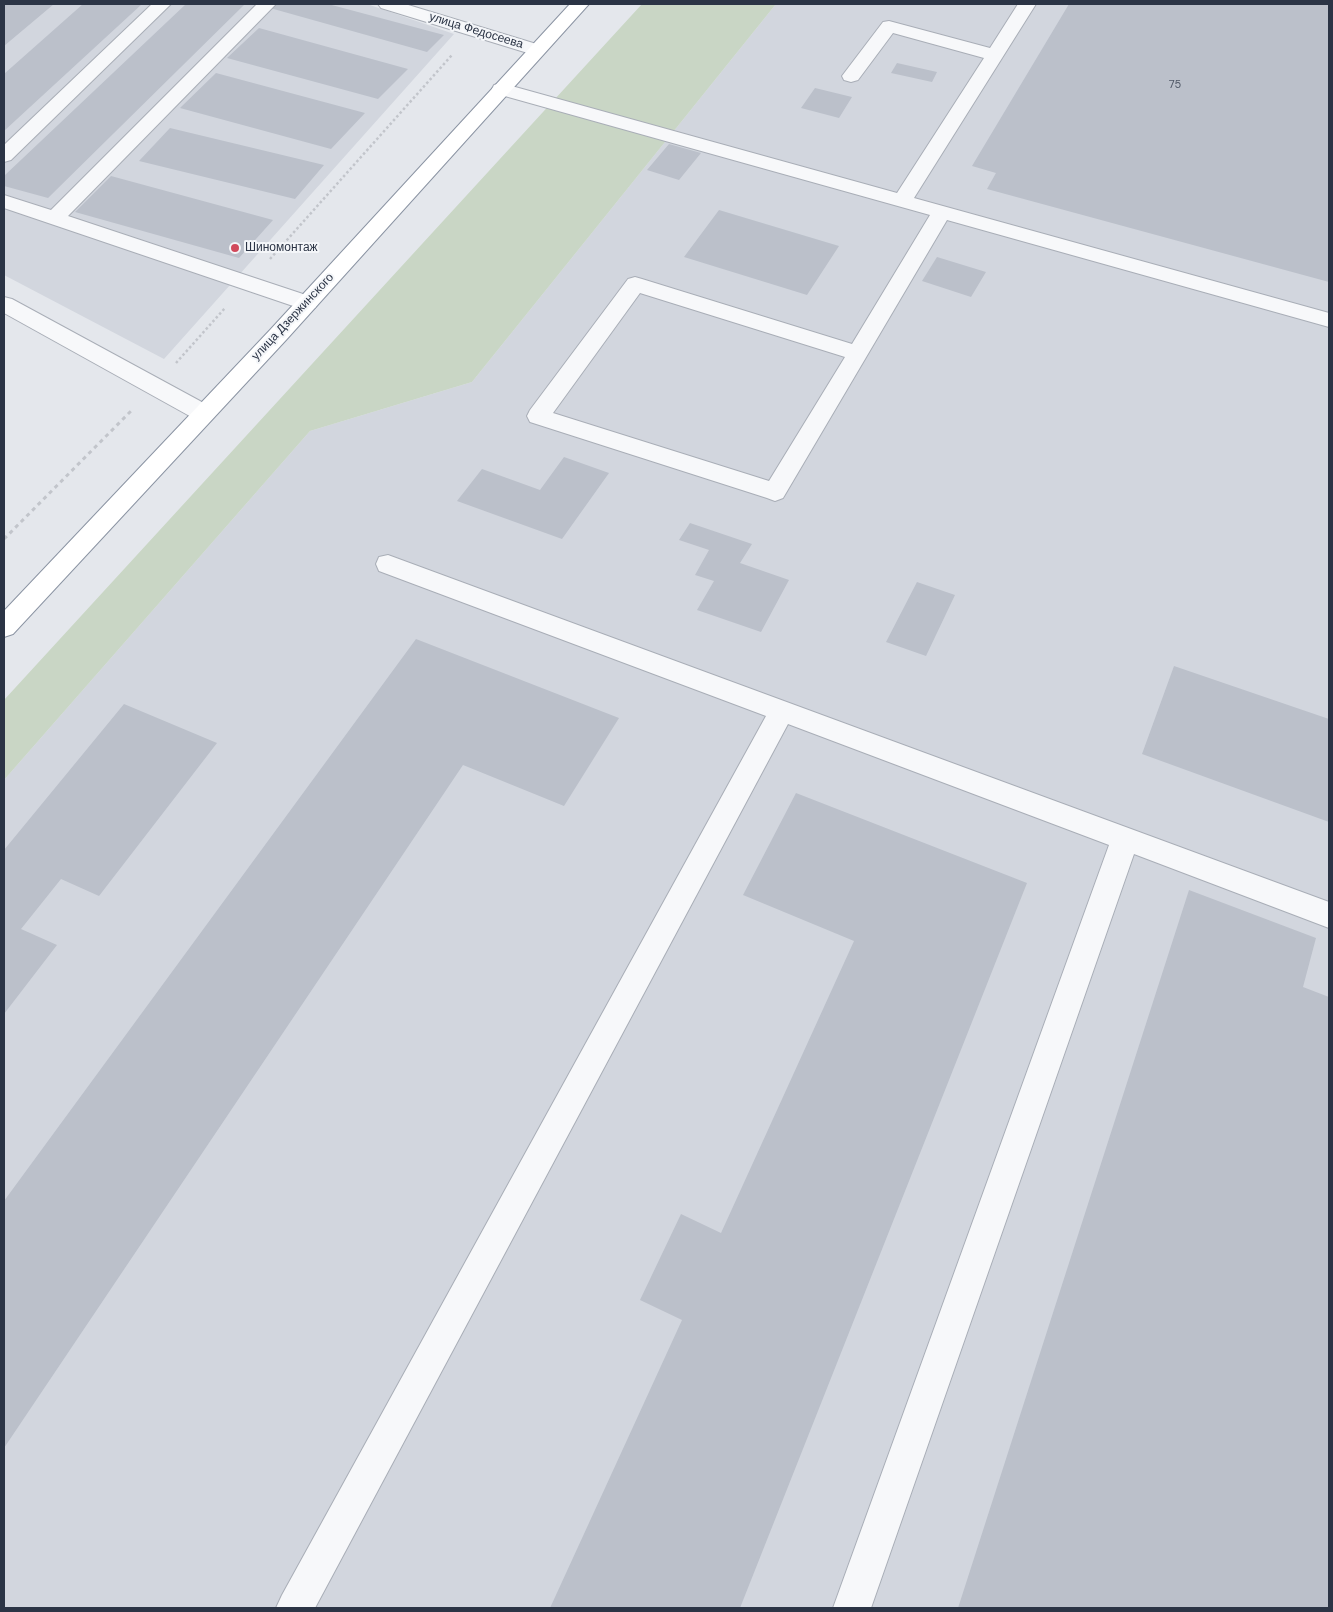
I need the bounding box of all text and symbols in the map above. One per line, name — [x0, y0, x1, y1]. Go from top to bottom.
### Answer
street label: улица Федосеева — [427, 10, 525, 52]
house number: 75 — [1169, 78, 1181, 92]
place label: Шиномонтаж — [245, 241, 318, 255]
marker: Шиномонтаж — [229, 242, 241, 254]
street label: улица Дзержинского — [249, 271, 337, 363]

